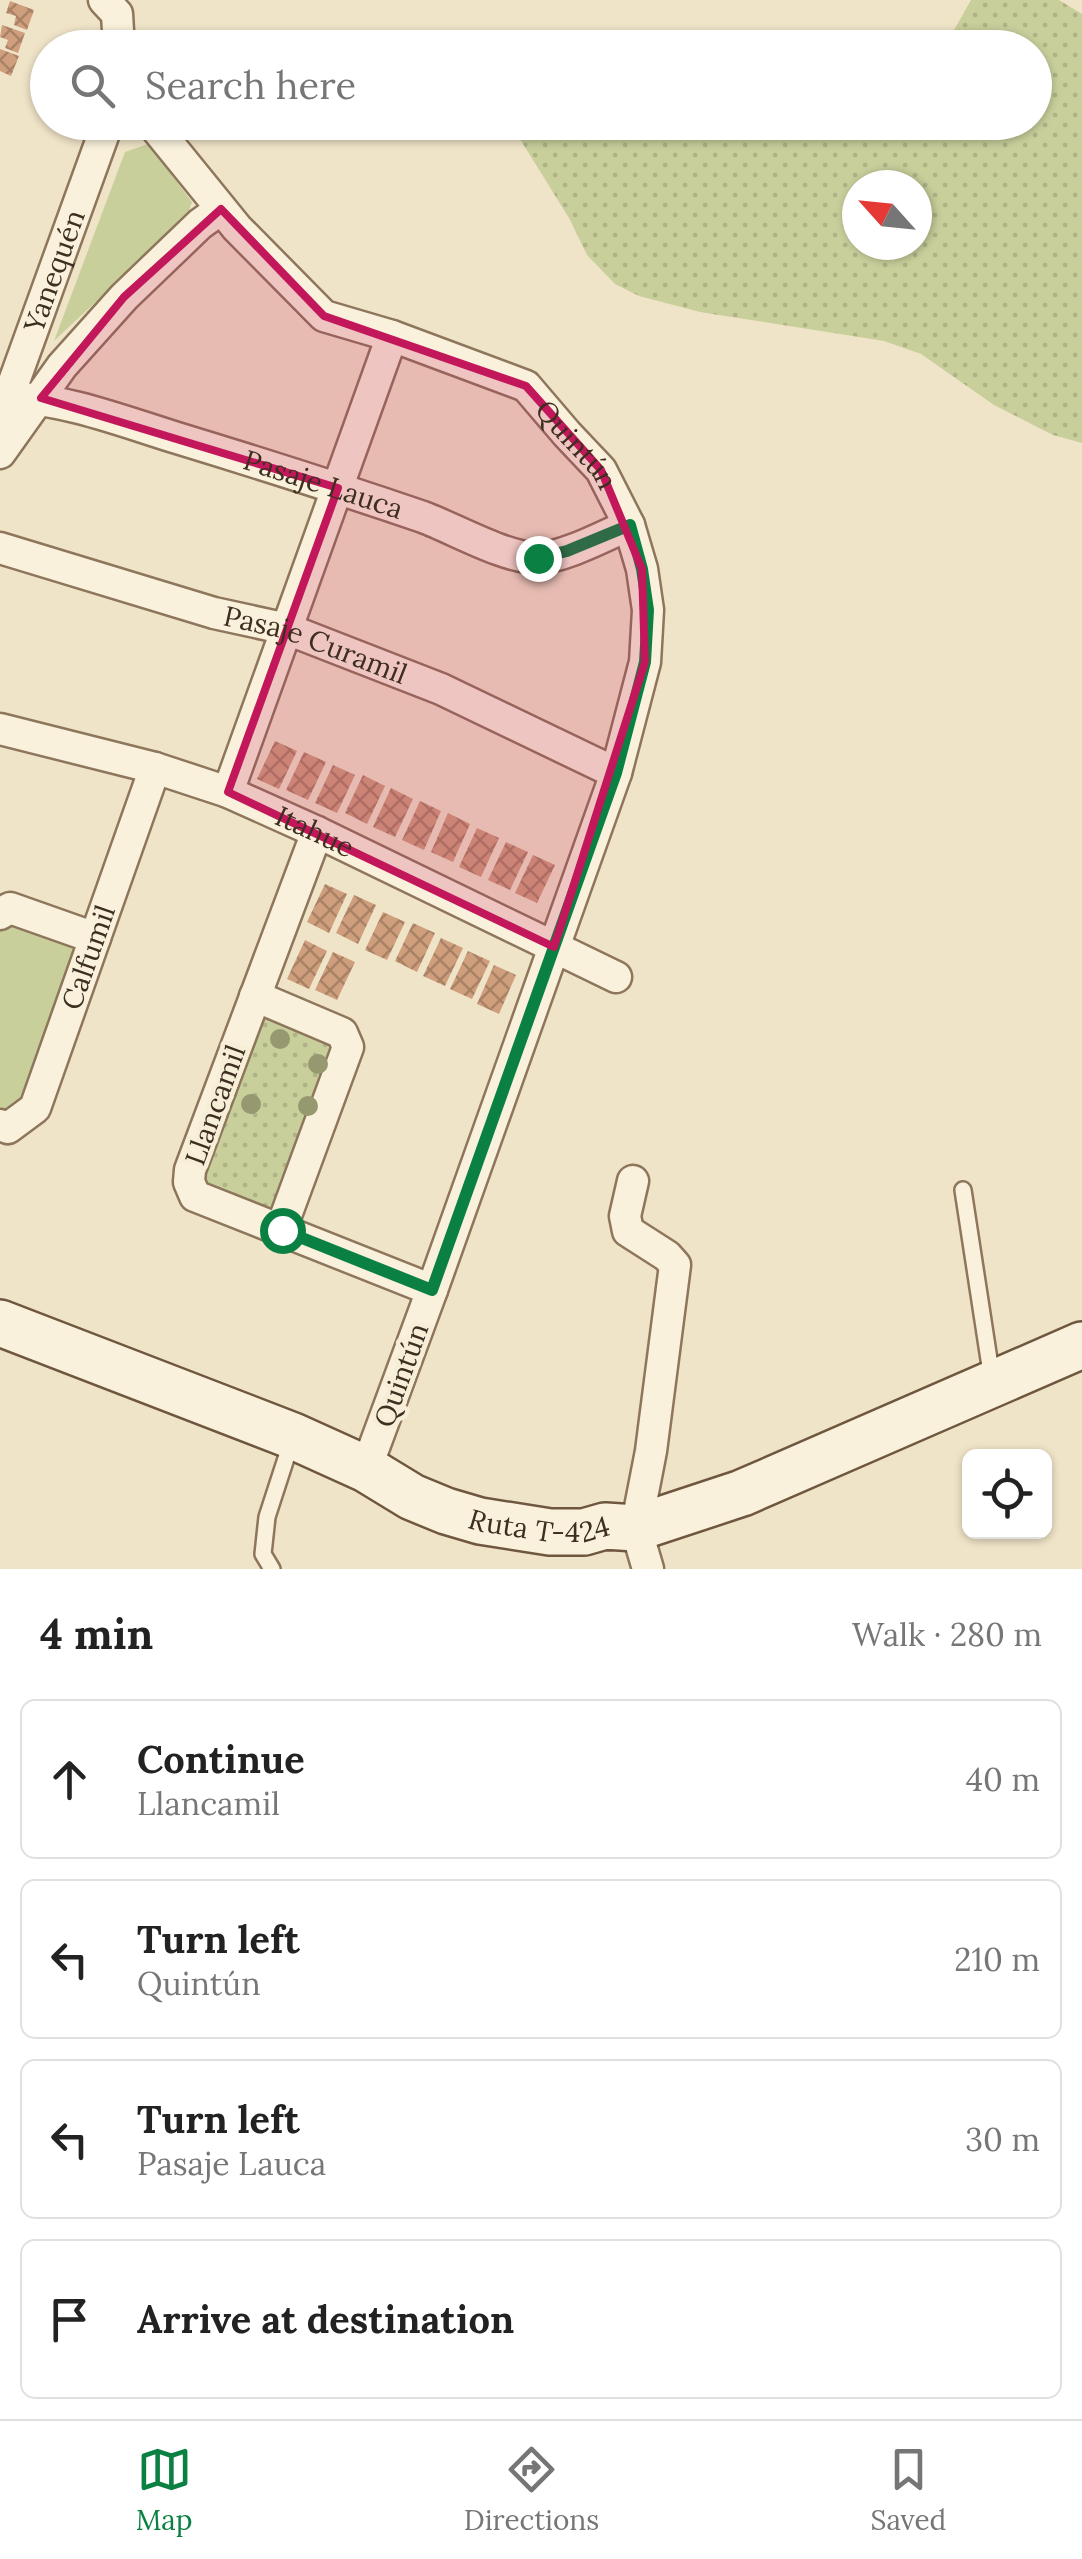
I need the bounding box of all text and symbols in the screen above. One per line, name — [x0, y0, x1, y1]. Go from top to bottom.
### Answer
search box — [30, 30, 1052, 140]
icon: search — [65, 58, 120, 113]
text: Search here — [145, 61, 356, 109]
north arrow — [842, 170, 932, 260]
street label: Yanequén — [15, 205, 93, 338]
street label: Quintún — [528, 392, 626, 495]
street label: Pasaje Lauca — [239, 442, 408, 527]
route end — [516, 536, 562, 582]
street label: Pasaje Curamil — [220, 598, 412, 692]
street label: Itahue — [270, 798, 360, 865]
street label: Calfumil — [53, 900, 123, 1014]
street label: Llancamil — [177, 1040, 253, 1170]
route start — [260, 1208, 306, 1254]
street label: Quintún — [366, 1318, 436, 1432]
map controls — [962, 1449, 1052, 1539]
button: locate — [962, 1449, 1052, 1539]
street label: Ruta T-424 — [464, 1501, 614, 1550]
text: 4 min — [40, 1607, 153, 1661]
text: Walk · 280 m — [852, 1614, 1042, 1655]
text: Continue — [137, 1735, 305, 1783]
icon: ahead — [42, 1752, 97, 1807]
text: 40 m — [966, 1759, 1040, 1800]
text: Llancamil — [137, 1783, 280, 1824]
text: Turn left — [137, 1915, 300, 1963]
icon: left — [42, 1932, 97, 1987]
text: 210 m — [954, 1939, 1040, 1980]
text: Quintún — [137, 1963, 261, 2004]
text: Turn left — [137, 2095, 300, 2143]
icon: left — [42, 2112, 97, 2167]
text: 30 m — [965, 2119, 1040, 2160]
text: Pasaje Lauca — [137, 2143, 326, 2184]
icon: arrive — [42, 2292, 97, 2347]
text: Arrive at destination — [137, 2295, 514, 2343]
tab: Map — [136, 2442, 193, 2538]
tab: Directions — [464, 2442, 599, 2538]
tab: Saved — [871, 2442, 946, 2538]

